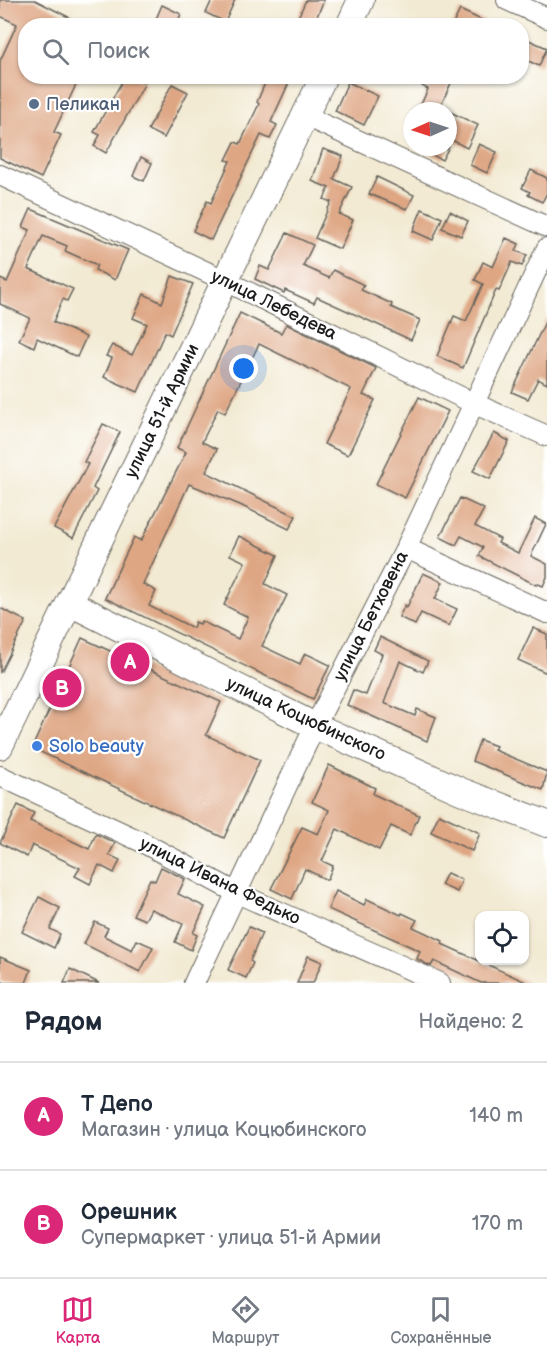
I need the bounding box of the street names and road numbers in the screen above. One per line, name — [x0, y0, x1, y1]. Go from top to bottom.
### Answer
street label: улица Лебедева — [208, 266, 341, 345]
street label: улица 51-й Армии — [120, 340, 204, 482]
street label: улица Бетховена — [329, 547, 413, 685]
street label: улица Коцюбинского — [223, 673, 389, 765]
street label: улица Ивана Федько — [136, 833, 304, 929]

